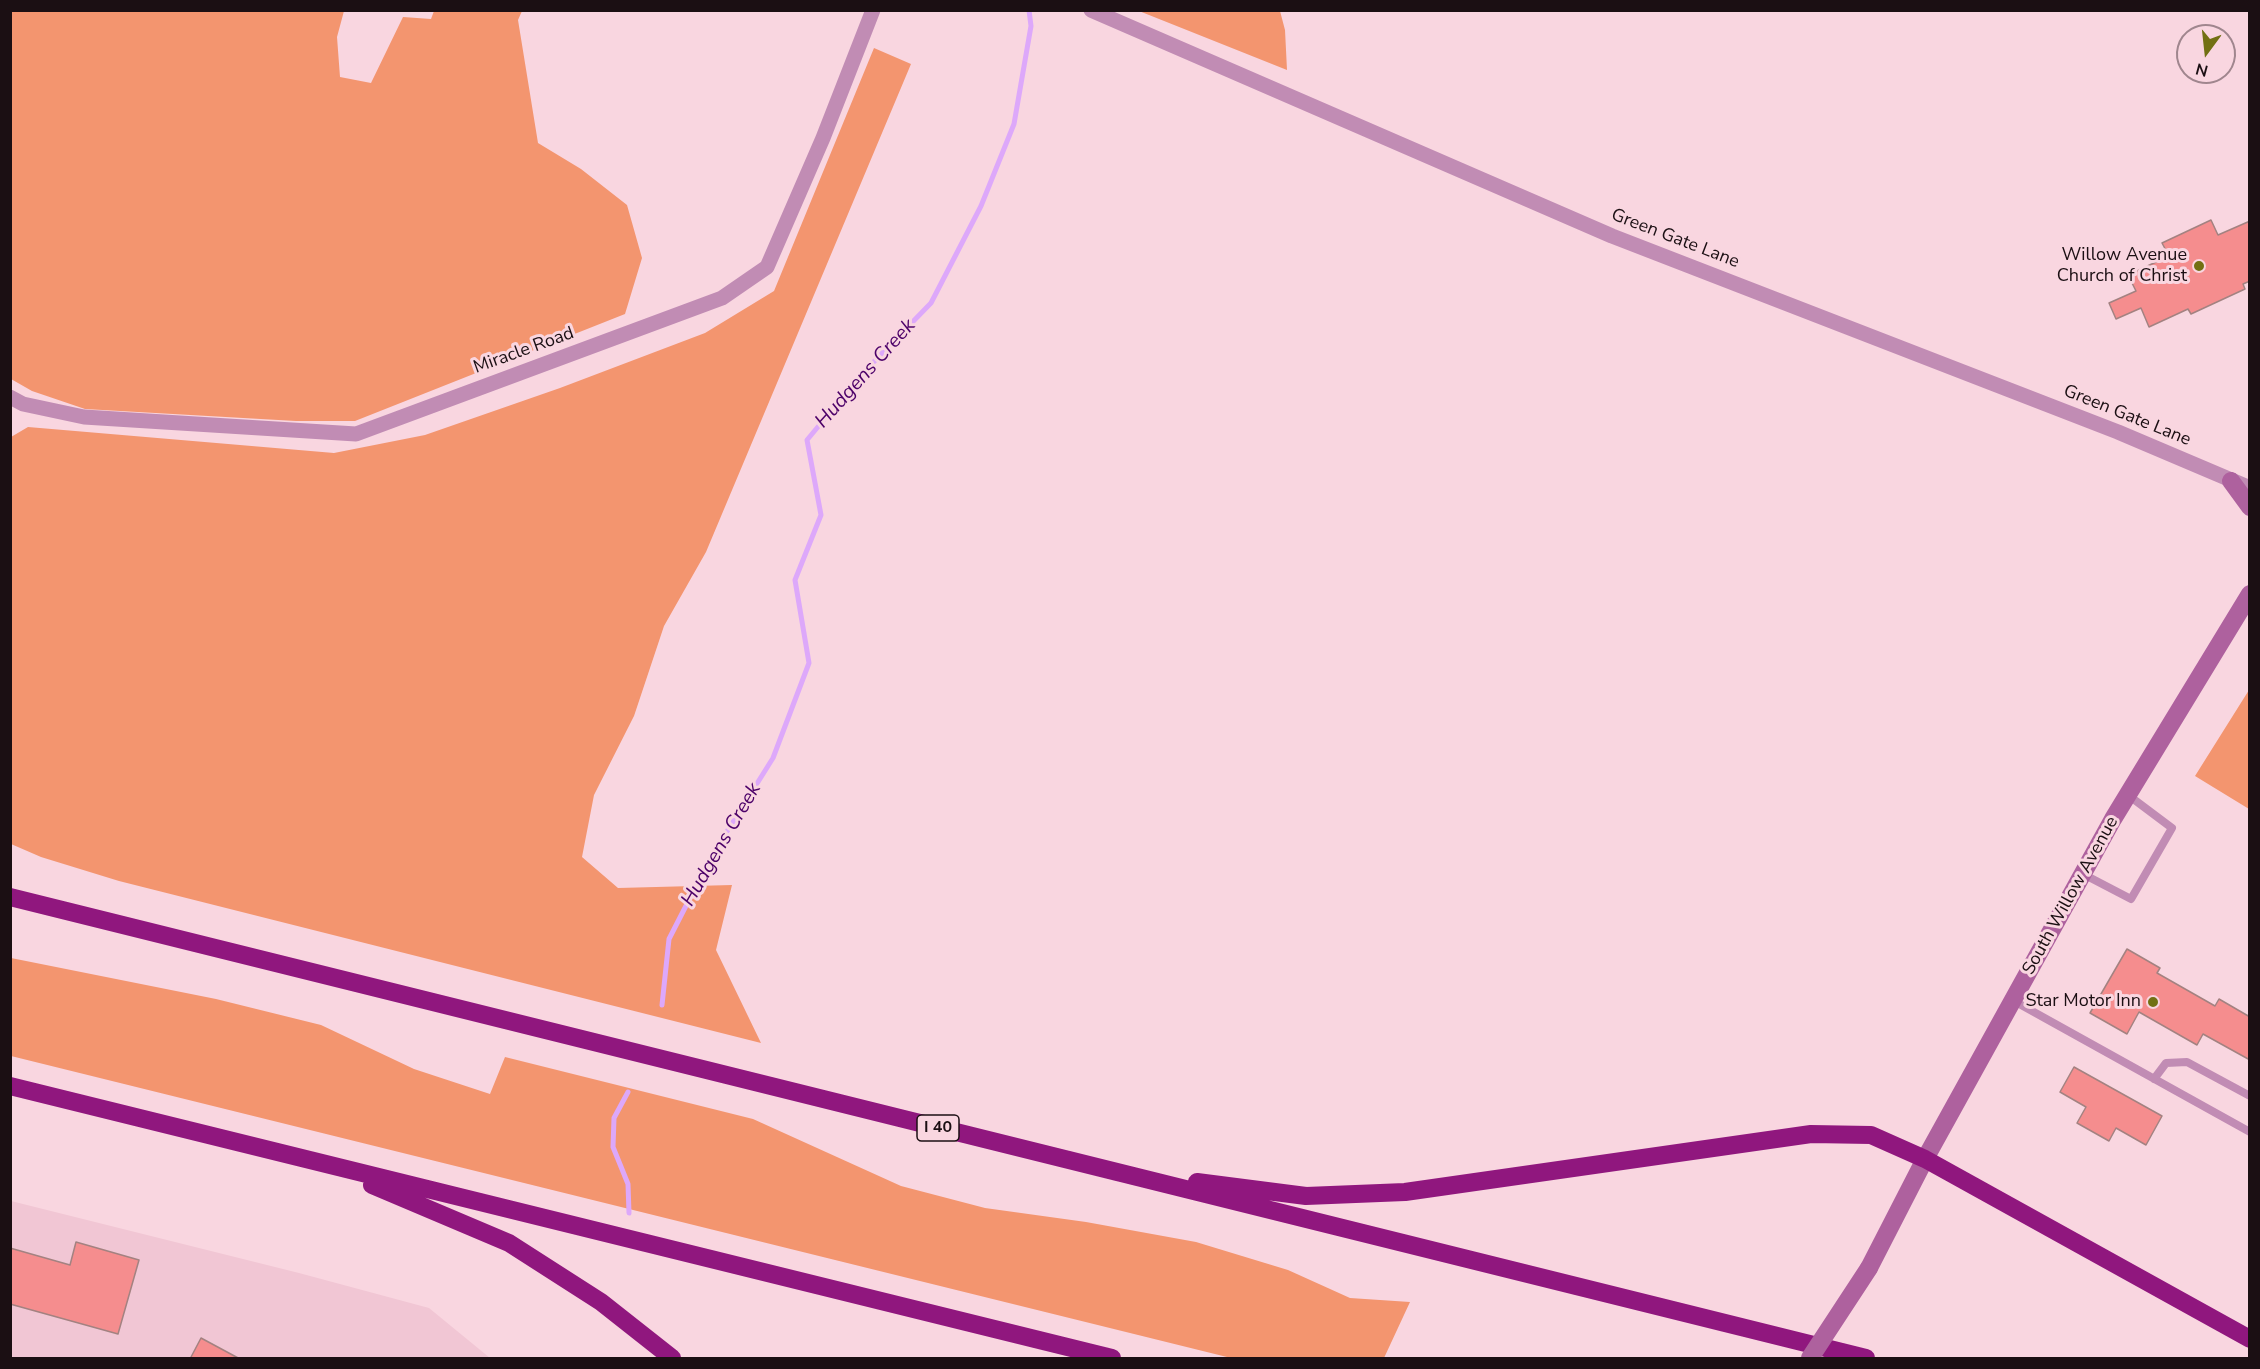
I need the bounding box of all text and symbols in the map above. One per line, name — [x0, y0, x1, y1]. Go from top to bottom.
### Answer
north arrow — [2176, 24, 2236, 84]
text: N — [2193, 57, 2210, 82]
street label: Green Gate Lane — [1608, 205, 1742, 273]
place label: Willow Avenue Church of Christ — [2057, 245, 2187, 288]
marker: Willow Avenue Church of Christ — [2192, 259, 2206, 273]
water label: Hudgens Creek — [811, 315, 921, 433]
street label: Miracle Road — [471, 323, 577, 379]
street label: Green Gate Lane — [2060, 381, 2194, 451]
water label: Hudgens Creek — [677, 779, 767, 911]
street label: South Willow Avenue — [2018, 813, 2124, 979]
place label: Star Motor Inn — [2025, 991, 2141, 1013]
marker: Star Motor Inn — [2146, 995, 2160, 1009]
road number: I 40 — [917, 1115, 959, 1141]

